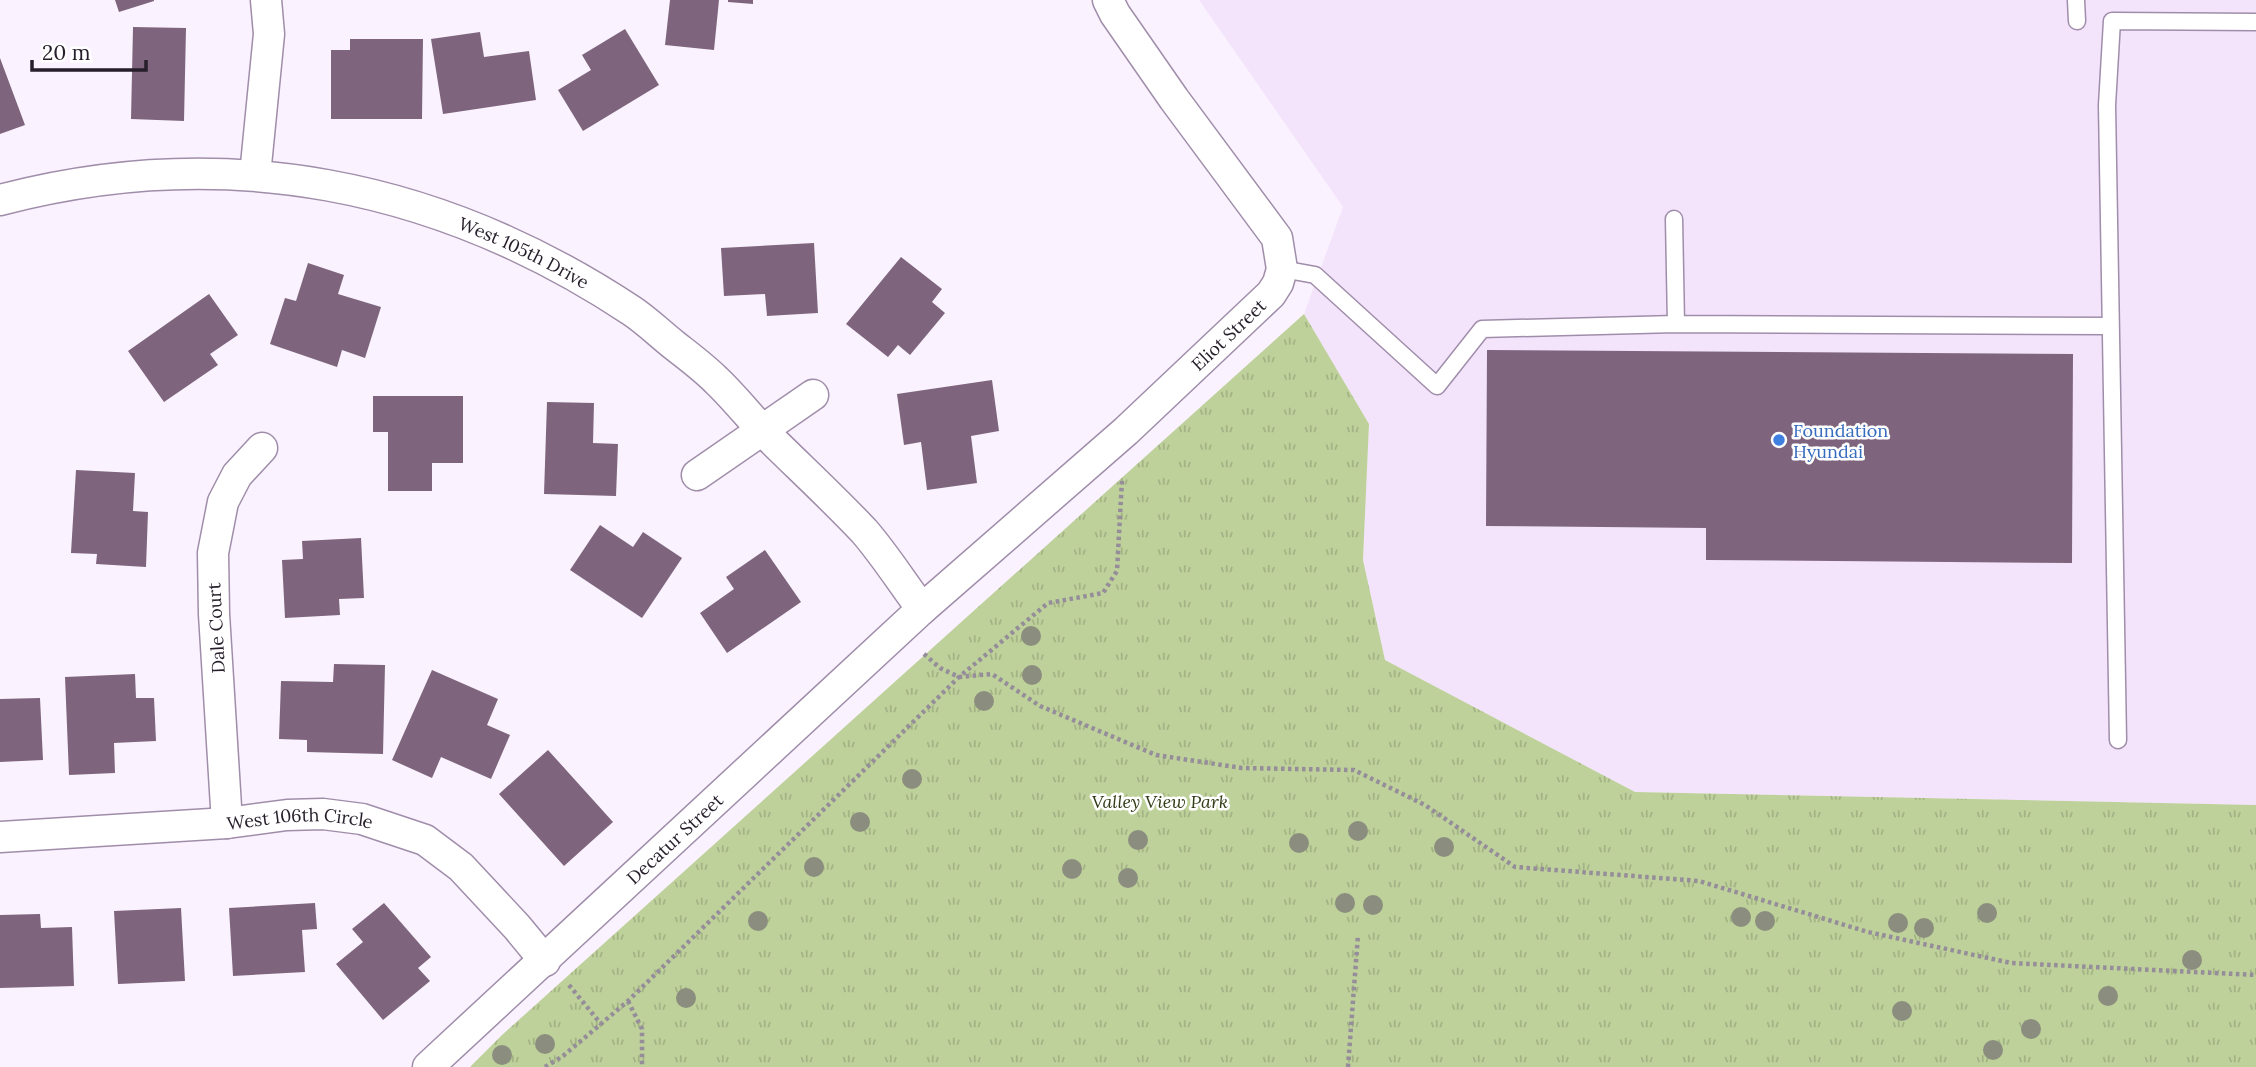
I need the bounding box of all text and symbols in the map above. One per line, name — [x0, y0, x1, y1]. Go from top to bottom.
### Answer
scale bar — [32, 28, 145, 72]
text: 20 m — [42, 39, 91, 66]
street label: West 105th Drive — [456, 211, 594, 293]
street label: Eliot Street — [1186, 294, 1270, 375]
place label: Foundation Hyundai — [1793, 419, 1888, 463]
marker: Foundation Hyundai — [1771, 432, 1787, 448]
street label: Dale Court — [202, 582, 230, 674]
street label: Decatur Street — [621, 788, 727, 889]
park label: Valley View Park — [1092, 790, 1228, 813]
street label: West 106th Circle — [225, 802, 377, 834]

